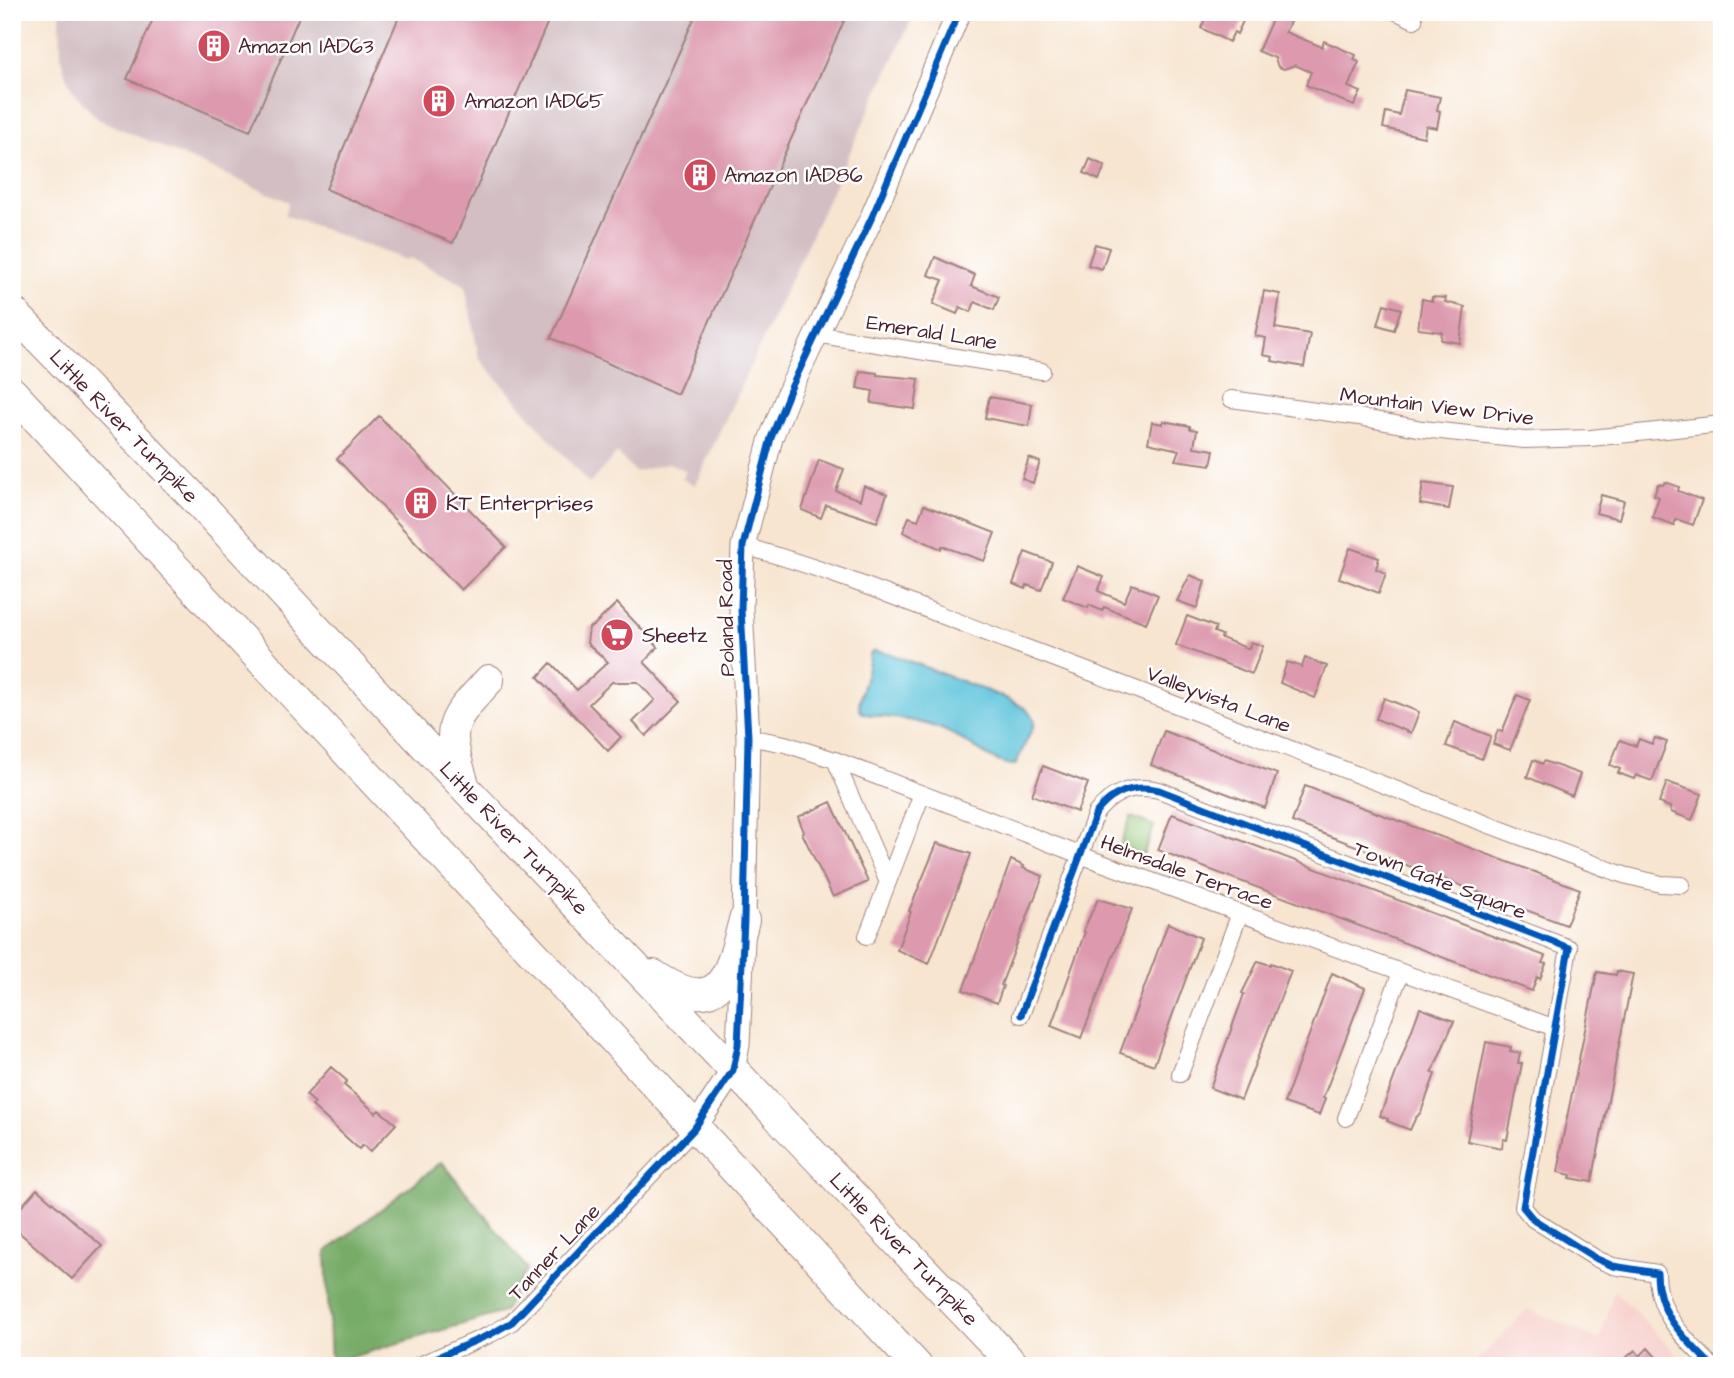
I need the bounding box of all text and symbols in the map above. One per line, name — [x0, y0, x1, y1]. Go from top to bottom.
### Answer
building icon: Amazon IAD63 — [195, 27, 233, 65]
place label: Amazon IAD63 — [238, 32, 374, 61]
building icon: Amazon IAD65 — [420, 82, 458, 120]
place label: Amazon IAD65 — [464, 87, 604, 116]
building icon: Amazon IAD86 — [681, 156, 719, 194]
place label: Amazon IAD86 — [724, 161, 863, 190]
street label: Emerald Lane — [864, 308, 999, 357]
street label: Little River Turnpike — [42, 343, 205, 510]
street label: Mountain View Drive — [1338, 380, 1536, 433]
building icon: KT Enterprises — [402, 484, 440, 522]
place label: KT Enterprises — [446, 489, 593, 519]
street label: Poland Road — [711, 559, 742, 677]
supermarket icon: Sheetz — [598, 616, 636, 654]
place label: Sheetz — [642, 621, 708, 650]
street label: Valleyvista Lane — [1142, 659, 1295, 742]
street label: Little River Turnpike — [432, 755, 595, 922]
street label: Helmsdale Terrace — [1096, 828, 1277, 917]
street label: Town Gate Square — [1349, 834, 1530, 927]
street label: Little River Turnpike — [822, 1166, 985, 1333]
street label: Tanner Lane — [502, 1197, 607, 1307]

